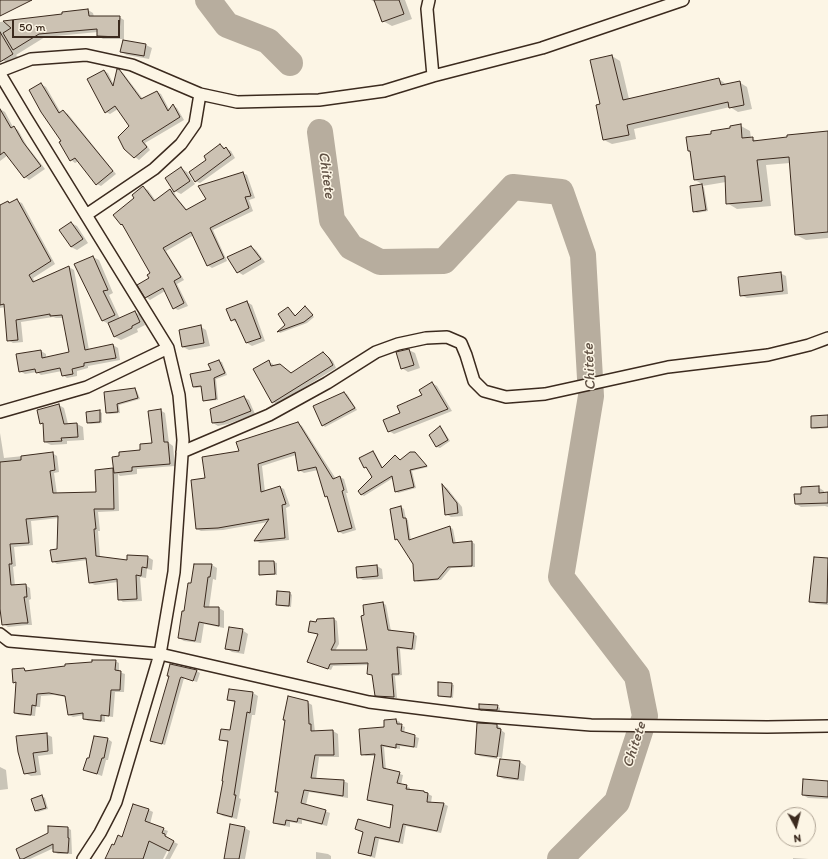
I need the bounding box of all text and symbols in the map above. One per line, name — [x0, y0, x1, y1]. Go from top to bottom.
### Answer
scale bar — [14, 12, 122, 38]
text: 50 m — [19, 20, 45, 34]
water label: Chitete — [314, 150, 338, 200]
water label: Chitete — [580, 343, 600, 391]
water label: Chitete — [619, 720, 651, 770]
north arrow — [776, 807, 816, 847]
text: N — [793, 832, 802, 845]

